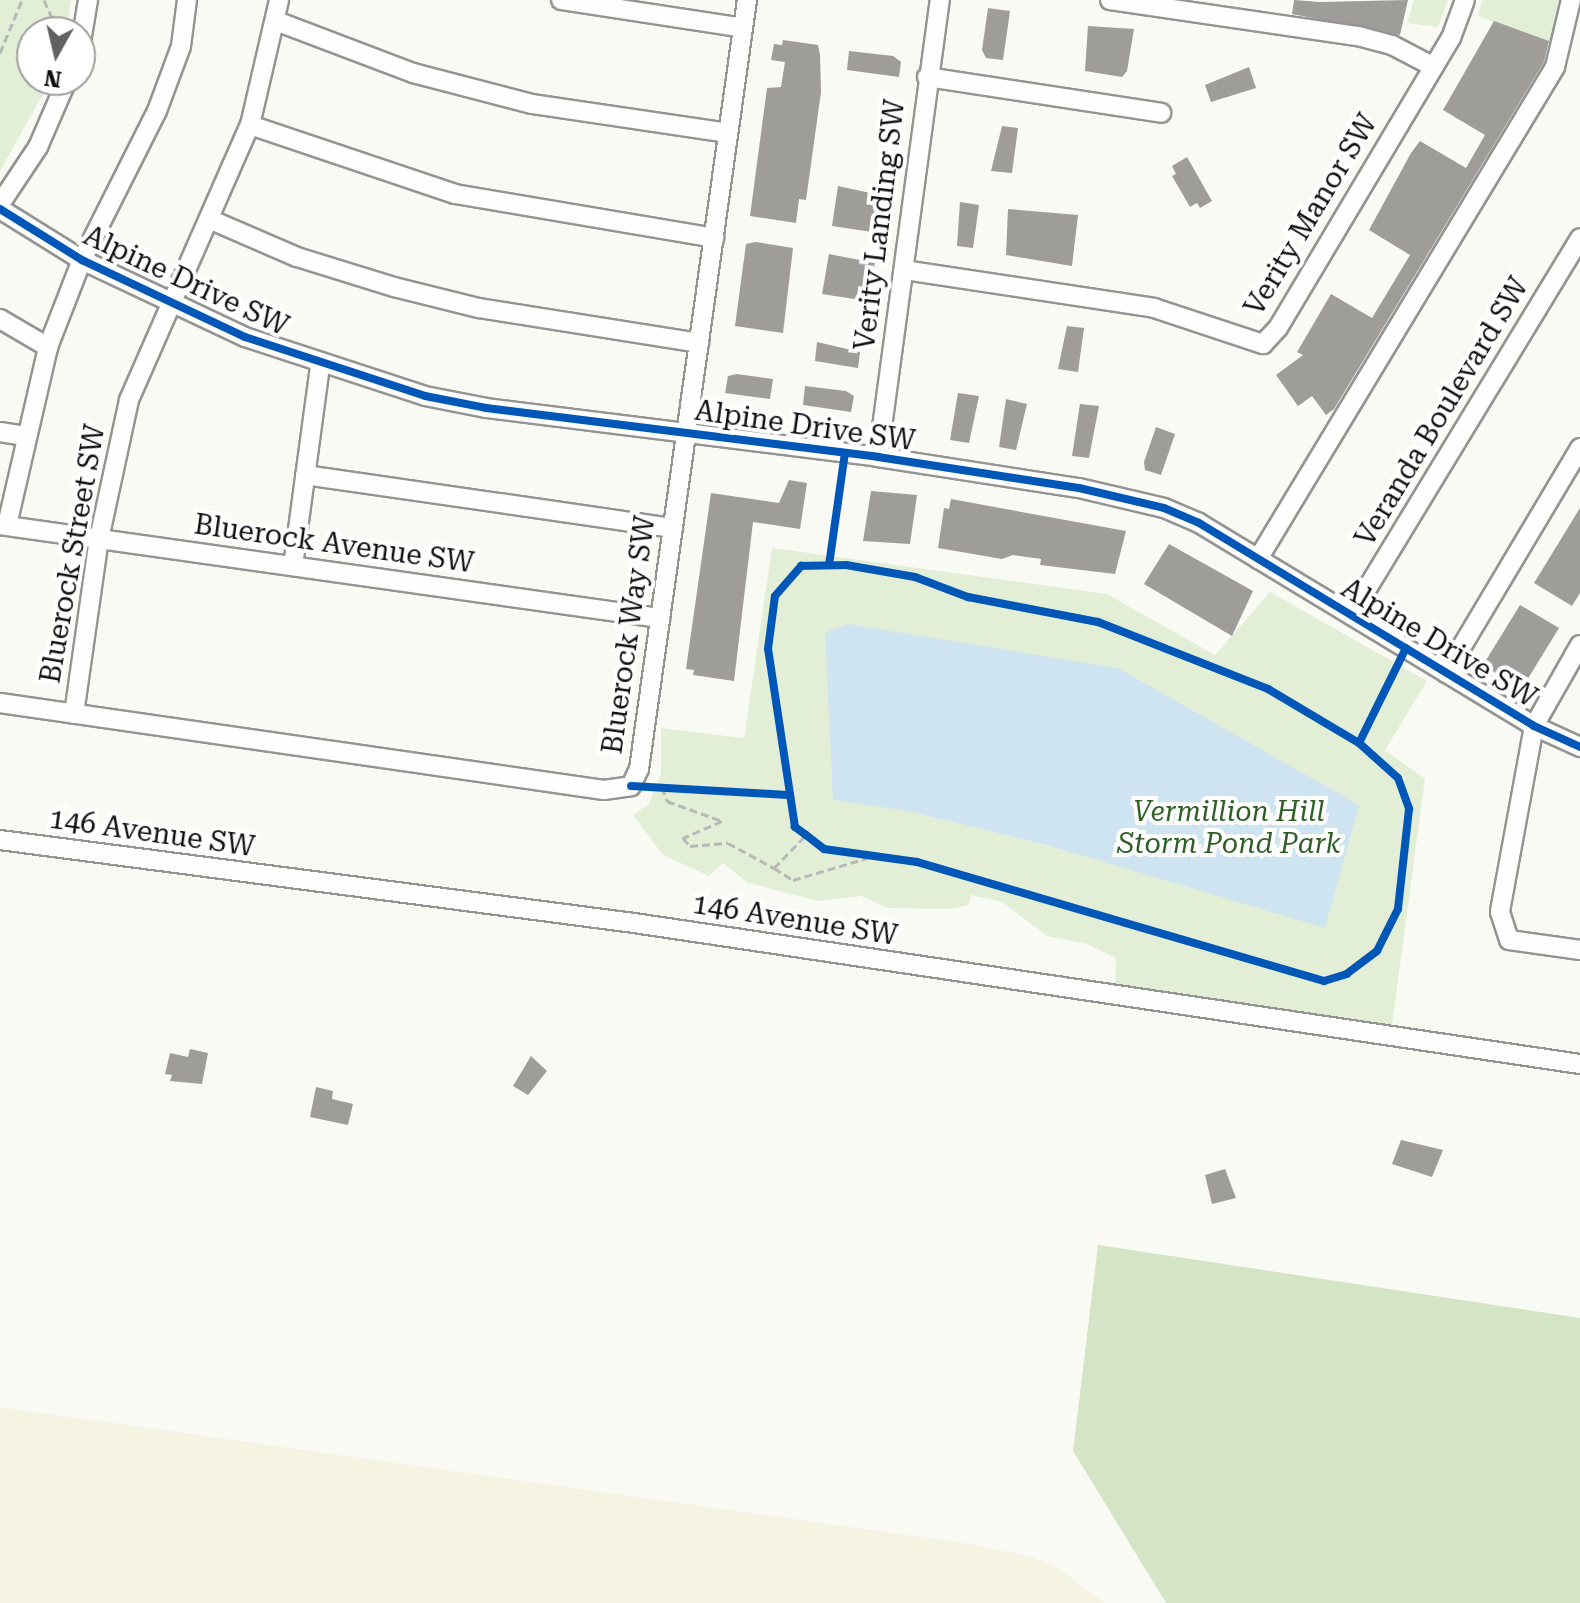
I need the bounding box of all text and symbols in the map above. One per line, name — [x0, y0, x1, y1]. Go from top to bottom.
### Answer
north arrow — [16, 16, 96, 96]
text: N — [43, 65, 63, 92]
street label: Verity Landing SW — [848, 98, 912, 352]
street label: Verity Manor SW — [1238, 108, 1384, 322]
street label: Alpine Drive SW — [78, 219, 294, 343]
street label: Veranda Boulevard SW — [1348, 271, 1536, 553]
street label: Alpine Drive SW — [693, 394, 917, 458]
street label: Bluerock Street SW — [34, 422, 112, 686]
street label: Bluerock Avenue SW — [192, 508, 476, 580]
street label: Bluerock Way SW — [596, 514, 662, 756]
street label: Alpine Drive SW — [1335, 571, 1543, 715]
park label: Vermillion Hill Storm Pond Park — [1117, 795, 1341, 861]
street label: 146 Avenue SW — [47, 802, 257, 864]
street label: 146 Avenue SW — [690, 887, 900, 953]

